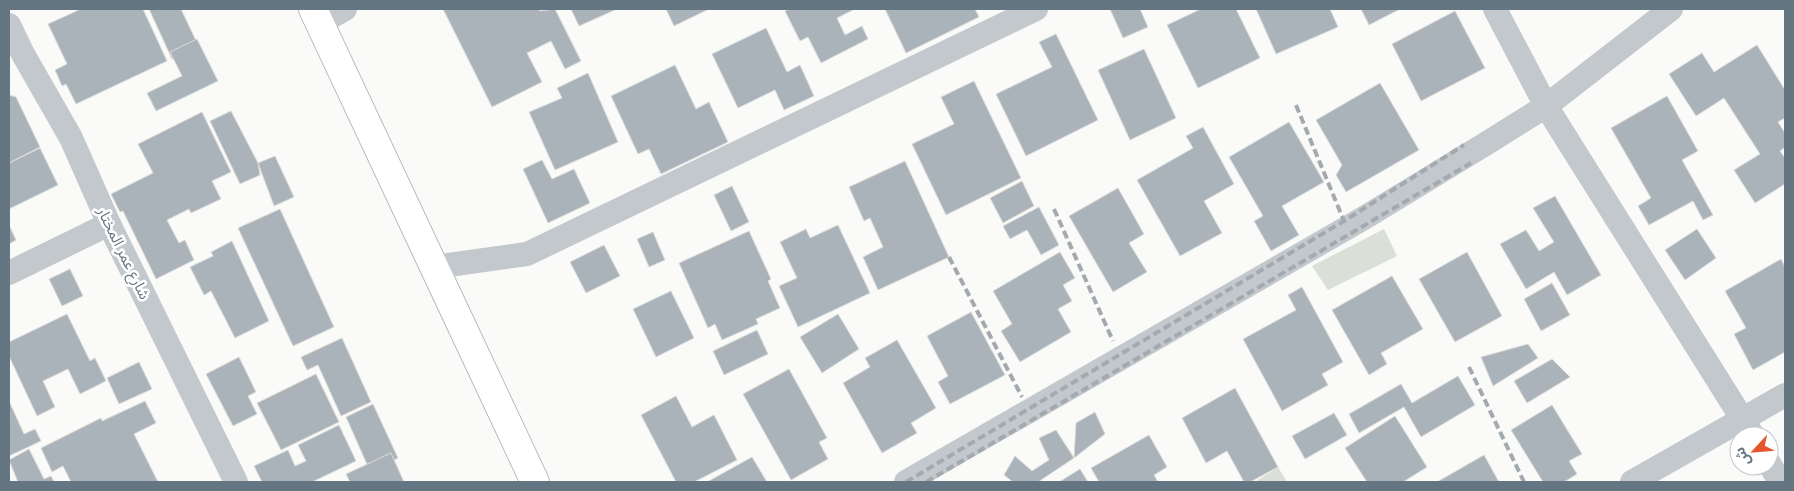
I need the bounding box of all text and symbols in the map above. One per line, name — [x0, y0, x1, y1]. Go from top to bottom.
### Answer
street label: شارع عمر المختار — [90, 202, 156, 304]
north arrow — [1729, 426, 1779, 476]
text: ش — [1729, 444, 1756, 470]

